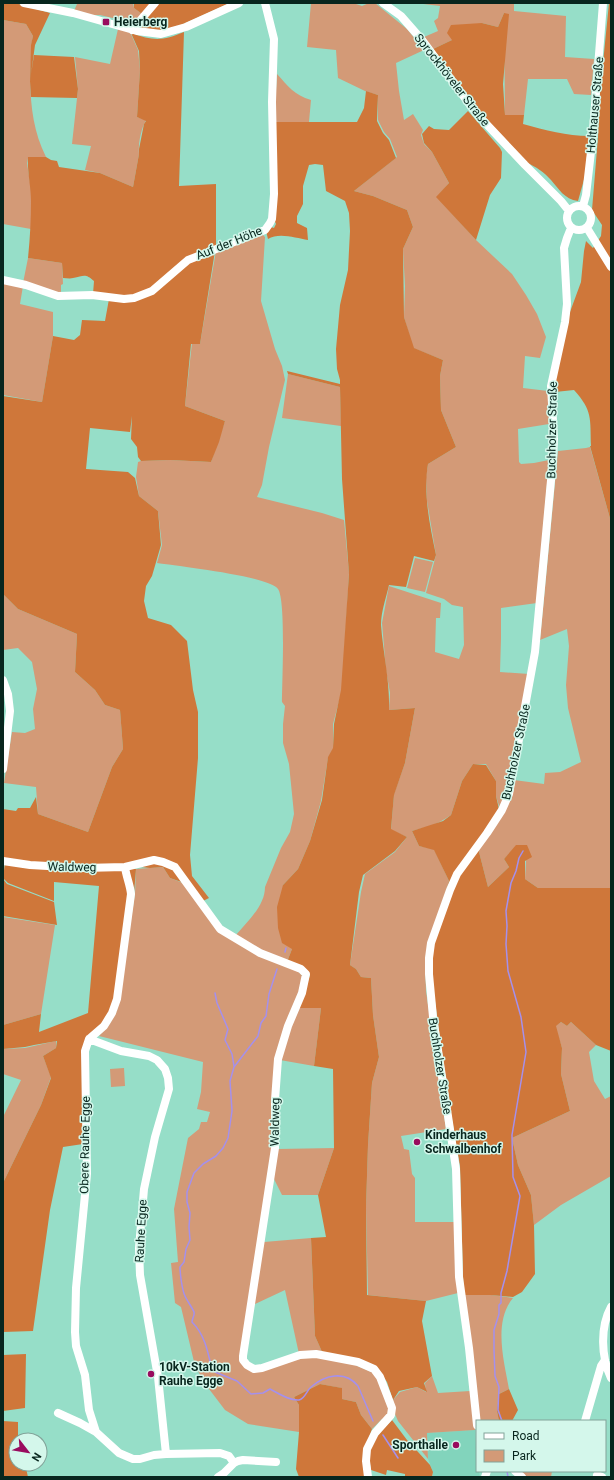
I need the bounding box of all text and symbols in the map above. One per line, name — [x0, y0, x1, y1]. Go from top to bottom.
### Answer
place label: Heierberg — [114, 15, 168, 29]
marker: Heierberg — [101, 17, 111, 27]
street label: Sprockhöveler Straße — [411, 31, 493, 129]
street label: Holthauser Straße — [584, 56, 606, 154]
street label: Auf der Höhe — [194, 223, 264, 263]
street label: Buchholzer Straße — [544, 381, 560, 479]
street label: Buchholzer Straße — [499, 703, 533, 801]
street label: Waldweg — [47, 860, 97, 874]
street label: Buchholzer Straße — [425, 1017, 455, 1115]
street label: Obere Rauhe Egge — [77, 1096, 93, 1194]
street label: Waldweg — [268, 1097, 282, 1147]
place label: Kinderhaus Schwalbenhof — [425, 1128, 502, 1156]
marker: Kinderhaus Schwalbenhof — [412, 1137, 422, 1147]
street label: Rauhe Egge — [132, 1199, 150, 1263]
place label: 10kV-Station Rauhe Egge — [159, 1360, 230, 1388]
marker: 10kV-Station Rauhe Egge — [146, 1369, 156, 1379]
legend — [476, 1420, 606, 1472]
text: Road — [512, 1429, 540, 1443]
north arrow — [8, 1432, 48, 1472]
place label: Sporthalle — [392, 1438, 449, 1452]
marker: Sporthalle — [451, 1440, 461, 1450]
text: Park — [512, 1449, 537, 1463]
text: N — [28, 1450, 44, 1464]

